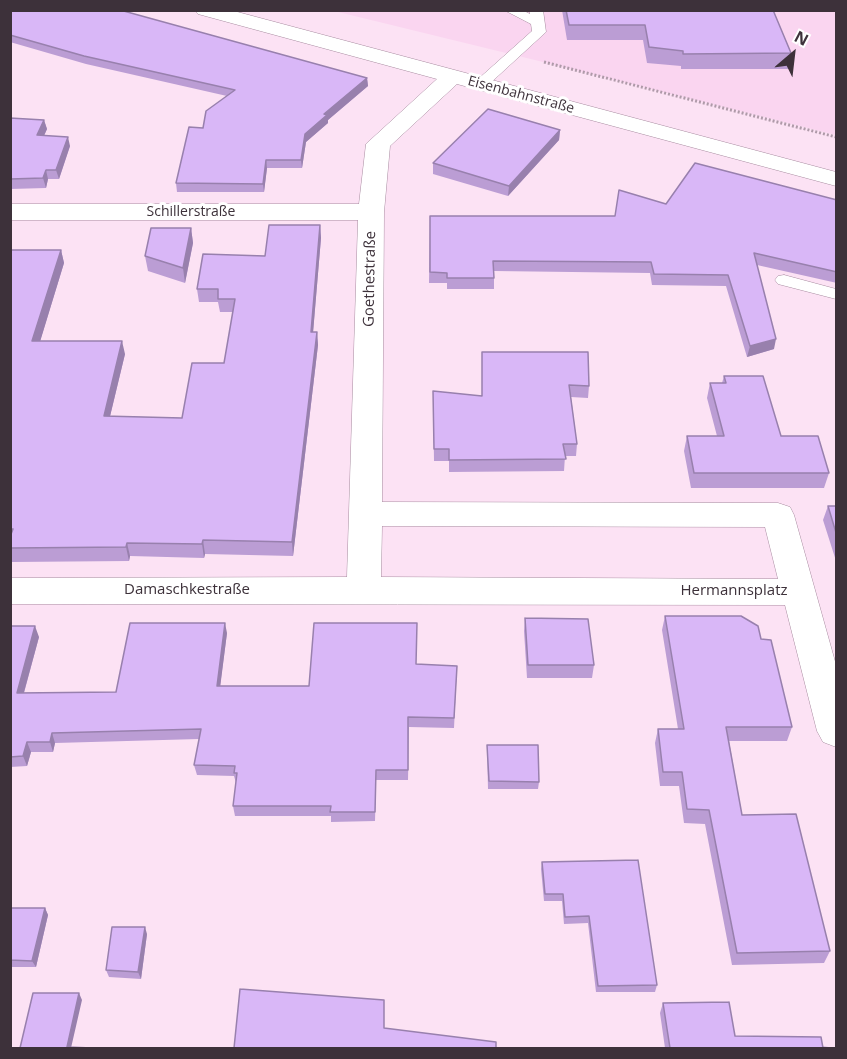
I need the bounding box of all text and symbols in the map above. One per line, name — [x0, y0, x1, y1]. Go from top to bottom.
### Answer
north arrow — [763, 24, 823, 84]
text: N — [791, 25, 812, 51]
street label: Eisenbahnstraße — [466, 73, 576, 117]
street label: Schillerstraße — [147, 204, 235, 220]
street label: Goethestraße — [360, 231, 380, 327]
street label: Damaschkestraße — [124, 581, 250, 599]
street label: Hermannsplatz — [680, 582, 788, 600]

